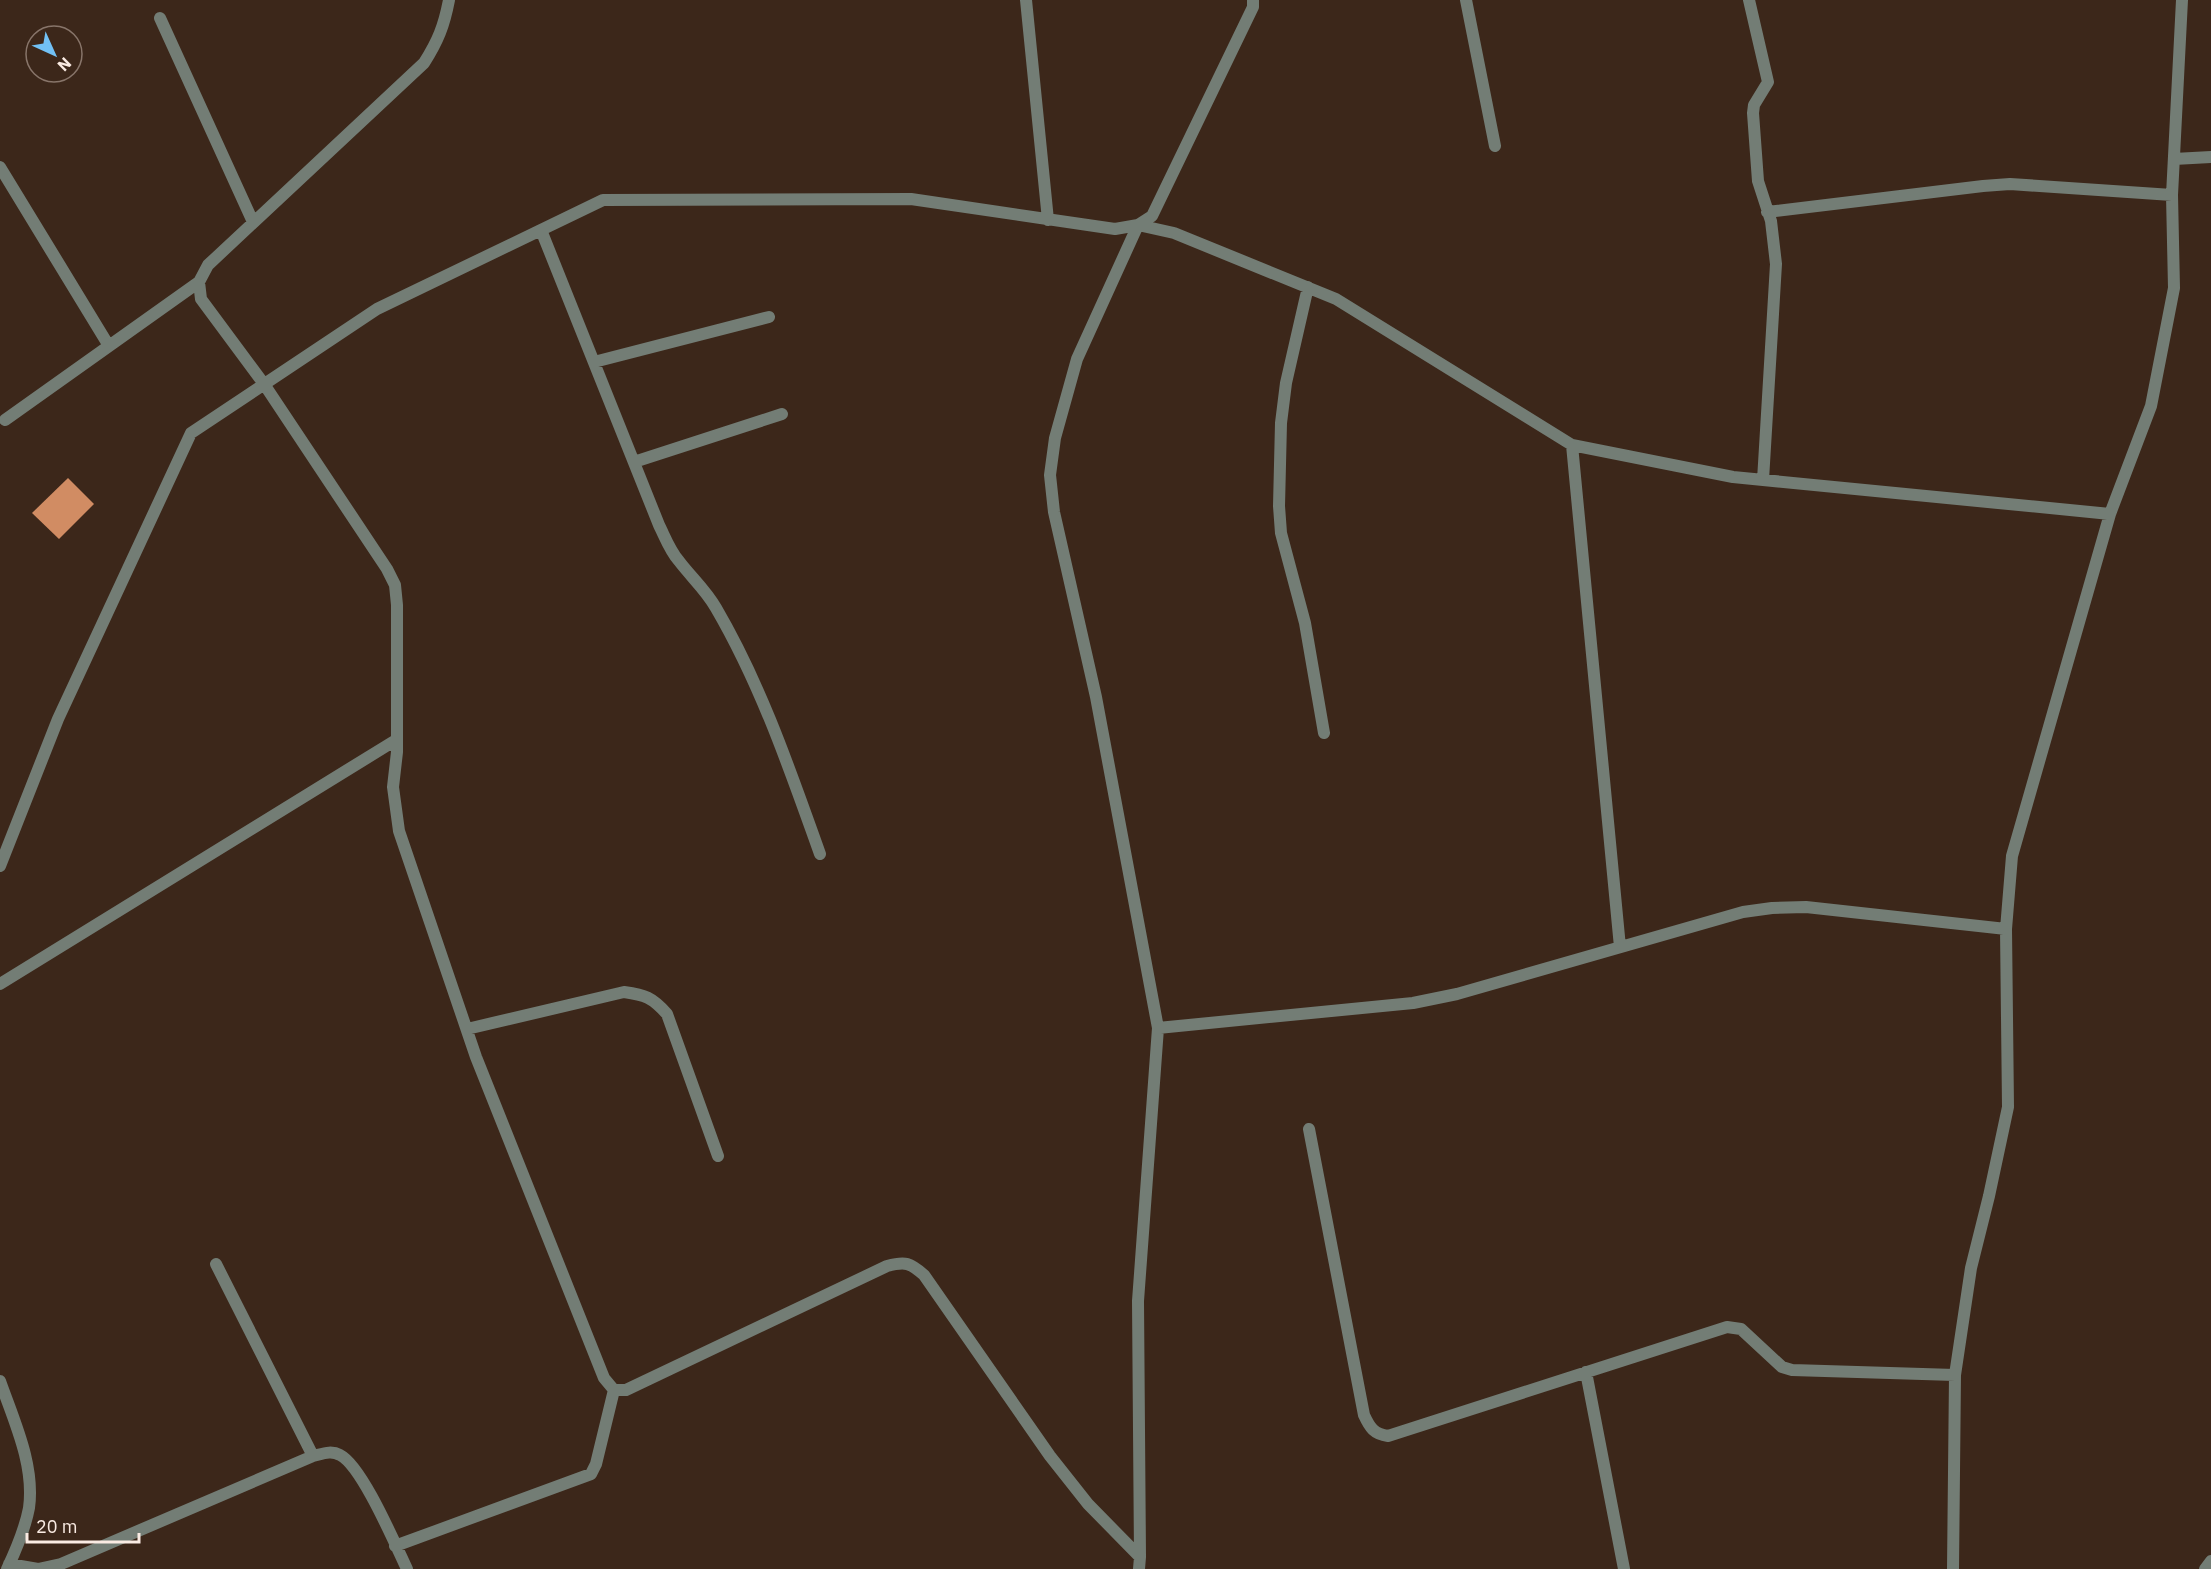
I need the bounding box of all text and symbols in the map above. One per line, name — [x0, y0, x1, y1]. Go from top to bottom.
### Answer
north arrow — [24, 24, 84, 84]
text: N — [53, 53, 76, 76]
scale bar — [27, 1506, 140, 1544]
text: 20 m — [36, 1515, 78, 1538]

